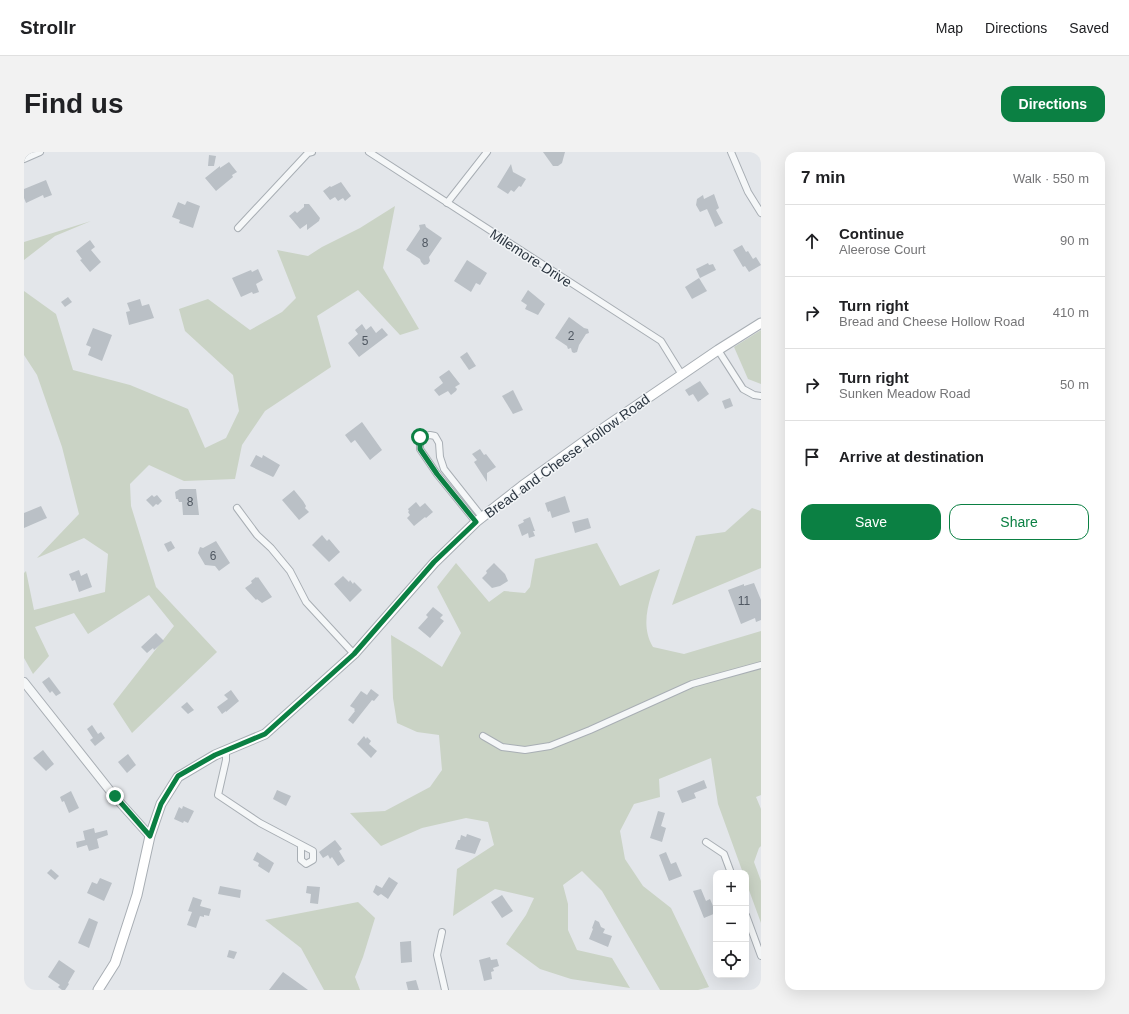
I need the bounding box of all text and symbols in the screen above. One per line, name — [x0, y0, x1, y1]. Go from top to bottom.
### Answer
text: Strollr — [20, 17, 76, 38]
text: Map — [936, 20, 963, 36]
text: Directions — [985, 20, 1047, 36]
text: Saved — [1069, 20, 1109, 36]
button: Directions — [1001, 86, 1105, 122]
text: Find us — [24, 88, 124, 119]
text: 7 min — [801, 168, 845, 187]
text: Walk · 550 m — [1013, 171, 1089, 186]
text: Continue — [839, 225, 904, 242]
street label: Milemore Drive — [487, 226, 575, 290]
icon: ahead — [801, 230, 823, 252]
text: 90 m — [1060, 233, 1089, 248]
house number: 8 — [422, 236, 429, 250]
text: Aleerose Court — [839, 242, 926, 257]
text: Turn right — [839, 297, 909, 314]
icon: right — [801, 302, 823, 324]
text: 410 m — [1053, 305, 1089, 320]
text: Bread and Cheese Hollow Road — [839, 314, 1025, 329]
house number: 2 — [568, 329, 575, 343]
house number: 5 — [362, 334, 369, 348]
text: Turn right — [839, 369, 909, 386]
icon: right — [801, 374, 823, 396]
text: 50 m — [1060, 377, 1089, 392]
text: Sunken Meadow Road — [839, 386, 971, 401]
street label: Bread and Cheese Hollow Road — [481, 391, 653, 521]
route start — [411, 428, 429, 446]
icon: arrive — [801, 446, 823, 468]
text: Arrive at destination — [839, 448, 984, 465]
house number: 8 — [187, 495, 194, 509]
button: Save — [801, 504, 941, 540]
button: Share — [949, 504, 1089, 540]
house number: 6 — [210, 549, 217, 563]
house number: 11 — [738, 594, 751, 608]
route end — [106, 787, 124, 805]
map controls — [713, 870, 749, 978]
button: + — [713, 870, 749, 906]
button: − — [713, 906, 749, 942]
button: locate — [713, 942, 749, 978]

